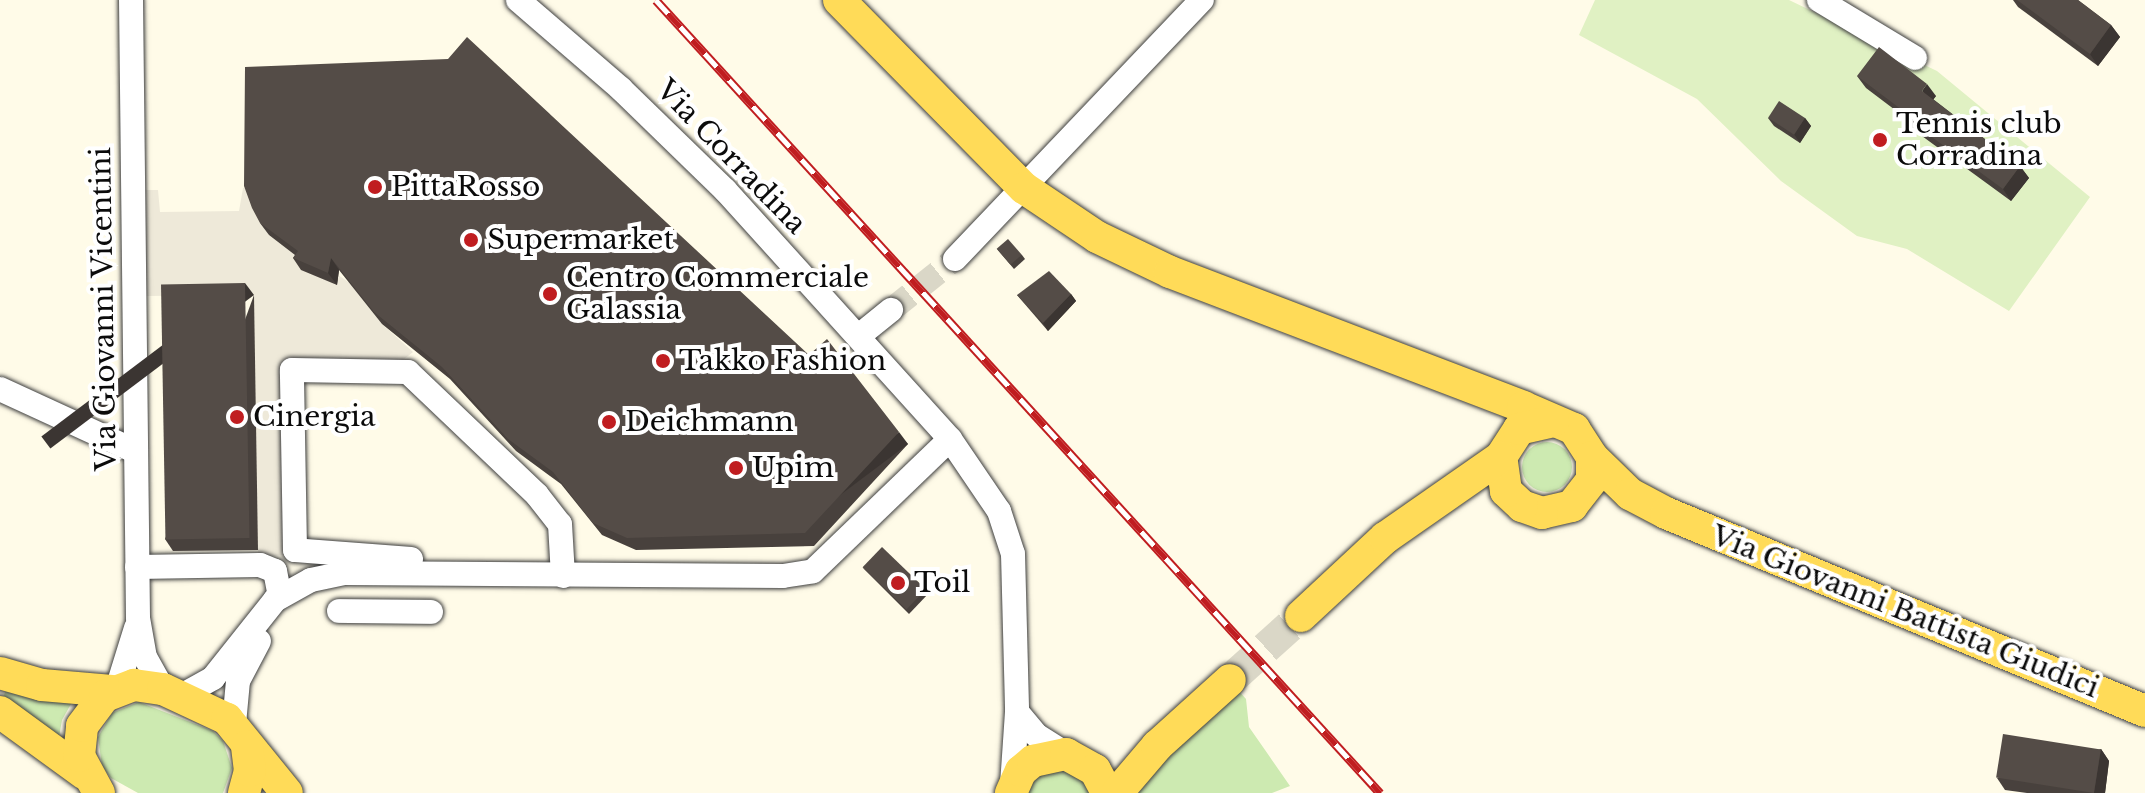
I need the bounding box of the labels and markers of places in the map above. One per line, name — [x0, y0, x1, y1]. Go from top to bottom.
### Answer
place label: Tennis club Corradina — [1896, 107, 2062, 173]
marker: Tennis club Corradina — [1871, 131, 1889, 149]
place label: PittaRosso — [391, 170, 540, 204]
marker: PittaRosso — [366, 178, 384, 196]
place label: Supermarket — [487, 223, 674, 257]
marker: Supermarket — [462, 231, 480, 249]
place label: Centro Commerciale Galassia — [566, 261, 869, 327]
marker: Centro Commerciale Galassia — [541, 285, 559, 303]
place label: Takko Fashion — [679, 344, 886, 378]
marker: Takko Fashion — [654, 352, 672, 370]
place label: Cinergia — [253, 400, 376, 434]
place label: Deichmann — [625, 405, 794, 439]
marker: Cinergia — [228, 408, 246, 426]
marker: Deichmann — [600, 413, 618, 431]
place label: Upim — [752, 451, 834, 485]
marker: Upim — [727, 459, 745, 477]
place label: Toil — [914, 566, 970, 600]
marker: Toil — [889, 574, 907, 592]

